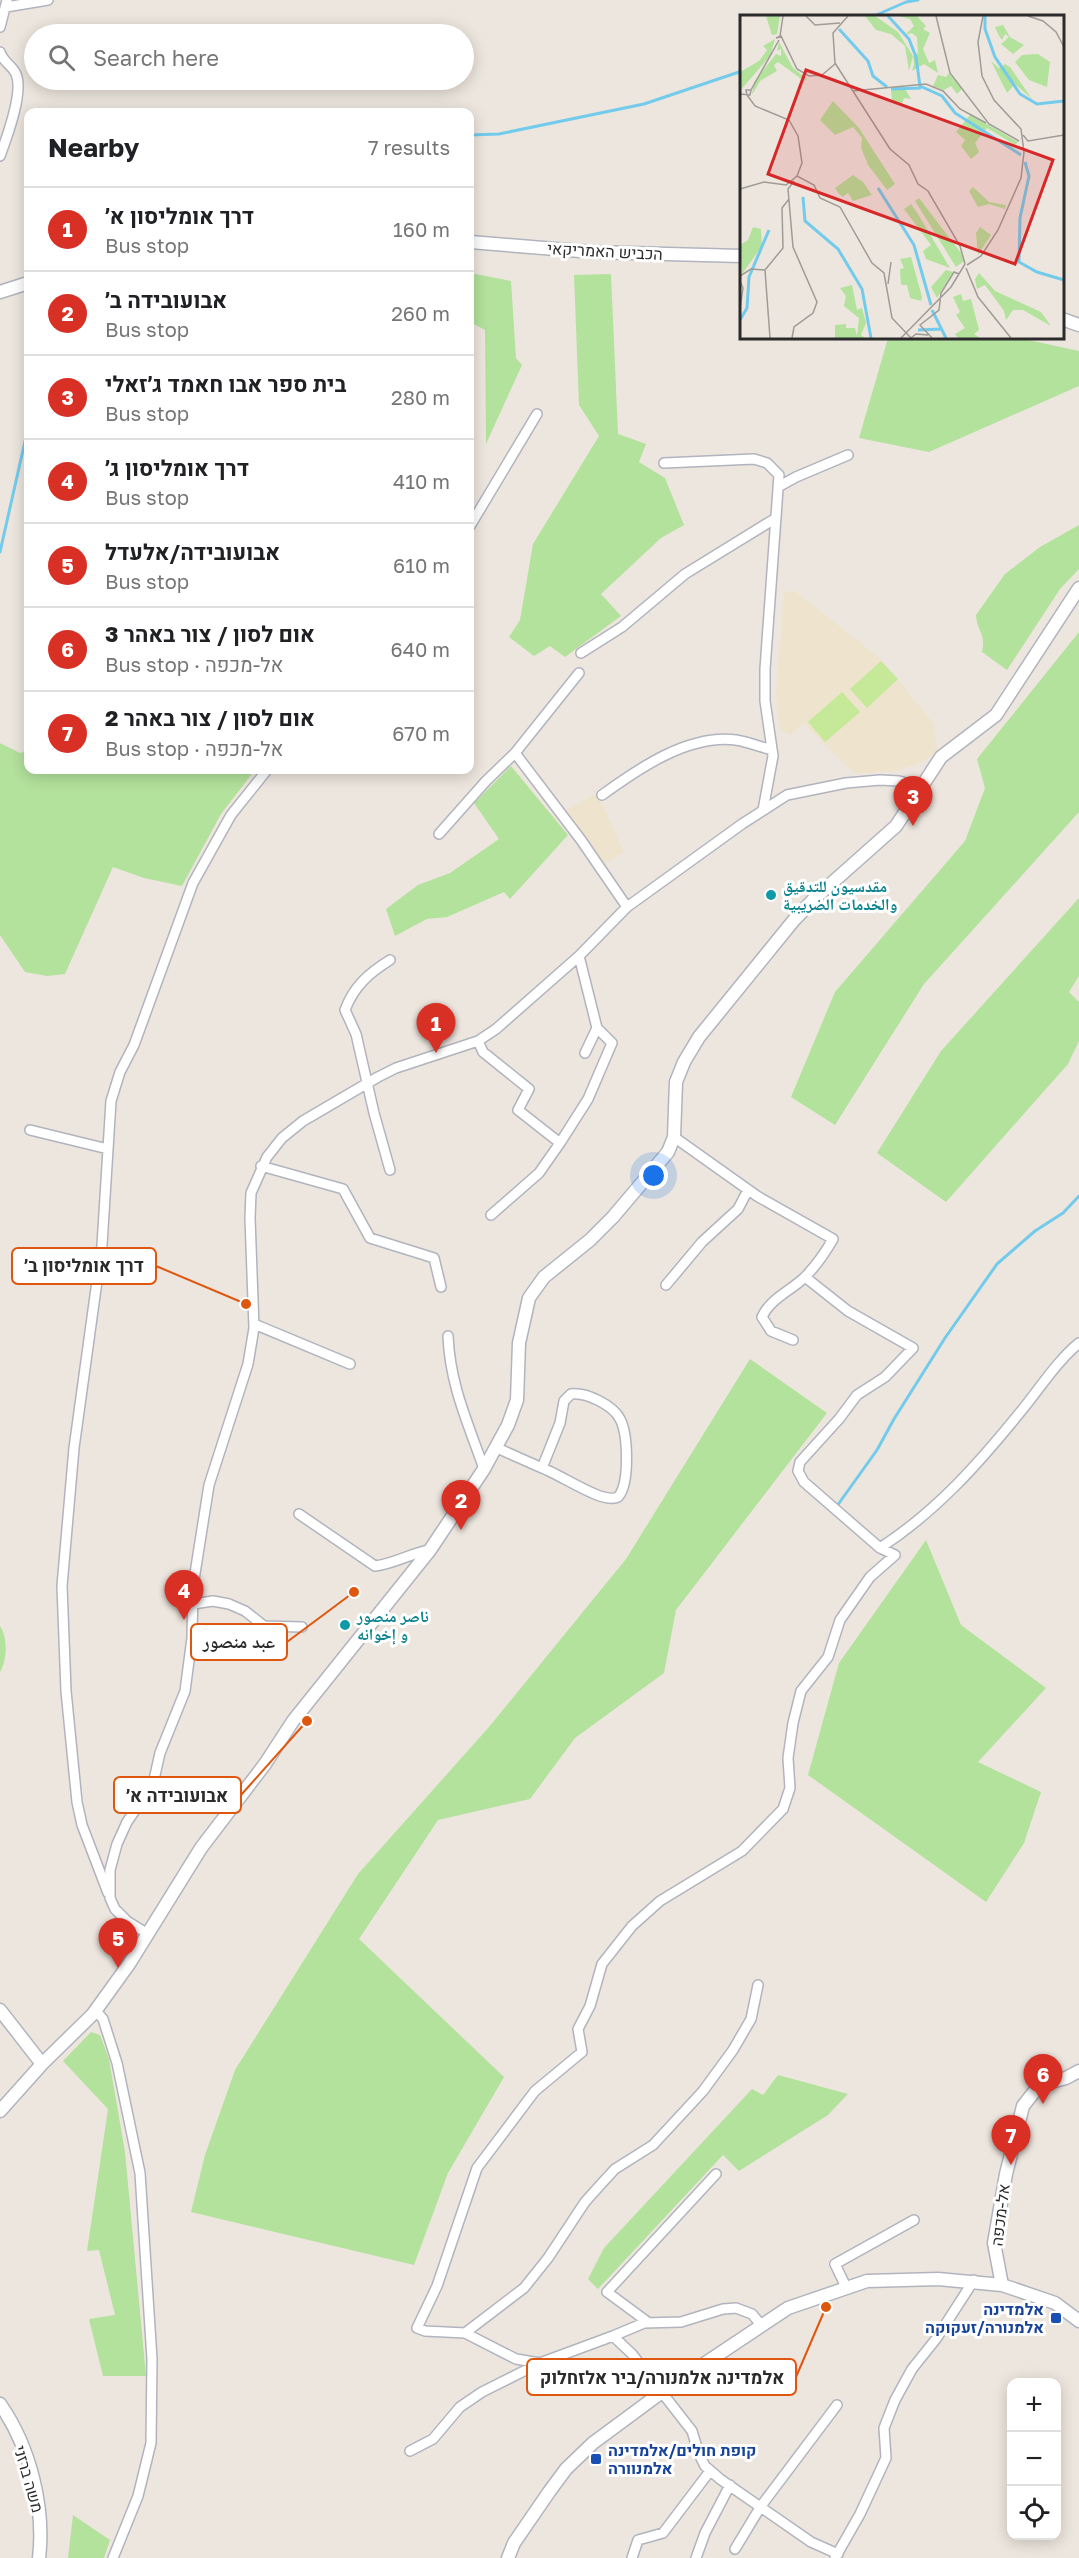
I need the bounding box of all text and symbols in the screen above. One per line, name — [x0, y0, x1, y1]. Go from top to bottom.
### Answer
inset map — [740, 15, 1064, 339]
search box — [24, 24, 474, 90]
icon: search — [45, 41, 78, 74]
text: Search here — [93, 44, 219, 71]
text: Nearby — [48, 132, 139, 163]
text: 7 results — [368, 135, 450, 159]
text: דרך אומליסון א׳ — [105, 202, 254, 229]
text: 1 — [62, 217, 73, 241]
text: 160 m — [393, 217, 450, 241]
text: Bus stop — [105, 233, 189, 257]
street label: הכביש האמריקאי — [547, 238, 663, 264]
text: אבועובידה ב׳ — [105, 286, 227, 313]
text: 2 — [61, 301, 74, 325]
text: 260 m — [391, 301, 450, 325]
text: Bus stop — [105, 317, 189, 341]
text: בית ספר אבו חאמד ג׳זאלי — [105, 370, 347, 397]
text: 3 — [61, 385, 74, 409]
text: 280 m — [391, 385, 450, 409]
text: Bus stop — [105, 401, 189, 425]
text: דרך אומליסון ג׳ — [105, 454, 249, 481]
text: 4 — [61, 469, 74, 493]
text: 410 m — [393, 469, 450, 493]
text: Bus stop — [105, 485, 189, 509]
text: אבועובידה/אלעדל — [105, 538, 280, 565]
text: 5 — [61, 553, 74, 577]
text: 610 m — [393, 553, 450, 577]
text: Bus stop — [105, 569, 189, 593]
text: אום לסון / צור באהר 3 — [105, 620, 315, 647]
text: 6 — [61, 637, 74, 661]
text: 640 m — [391, 637, 450, 661]
text: Bus stop · אל-מכפה — [105, 652, 283, 676]
text: אום לסון / צור באהר 2 — [105, 704, 315, 731]
text: 7 — [62, 721, 73, 745]
text: 670 m — [392, 721, 450, 745]
text: Bus stop · אל-מכפה — [105, 736, 283, 760]
pin: 3 — [894, 776, 932, 826]
place label: مقدسيون للتدقيق والخدمات الضريبية — [783, 876, 898, 914]
marker: مقدسيون للتدقيق والخدمات الضريبية — [764, 888, 778, 902]
pin: 1 — [416, 1004, 456, 1053]
your location — [639, 1161, 668, 1190]
callout: דרך אומליסון ב׳ — [12, 1248, 156, 1284]
text: דרך אומליסון ב׳ — [24, 1254, 144, 1276]
pin: 2 — [442, 1480, 480, 1530]
pin: 4 — [164, 1570, 204, 1620]
place label: ناصر منصور و إخوانه — [356, 1606, 429, 1645]
marker: ناصر منصور و إخوانه — [338, 1618, 352, 1632]
callout: عبد منصور — [191, 1624, 287, 1660]
text: عبد منصور — [202, 1630, 275, 1653]
callout: אבועובידה א׳ — [114, 1777, 241, 1813]
text: אבועובידה א׳ — [126, 1784, 228, 1806]
pin: 5 — [98, 1918, 138, 1968]
pin: 6 — [1024, 2054, 1062, 2104]
pin: 7 — [992, 2116, 1030, 2165]
street label: אל-מכפה — [986, 2183, 1014, 2247]
place label: אלמדינה אלמנורה/זעקוקה — [925, 2299, 1044, 2337]
marker: אלמדינה אלמנורה/זעקוקה — [1049, 2311, 1063, 2325]
callout: אלמדינה אלמנורה/ביר אלזחלוק — [527, 2359, 796, 2395]
text: אלמדינה אלמנורה/ביר אלזחלוק — [540, 2366, 784, 2388]
map controls — [1007, 2378, 1061, 2540]
button: + — [1007, 2378, 1061, 2432]
button: − — [1007, 2432, 1061, 2486]
place label: קופת חולים/אלמדינה אלמנוורה — [608, 2440, 757, 2478]
street label: משה ברזני — [10, 2443, 48, 2515]
marker: קופת חולים/אלמדינה אלמנוורה — [589, 2452, 603, 2466]
button: locate — [1007, 2486, 1061, 2540]

